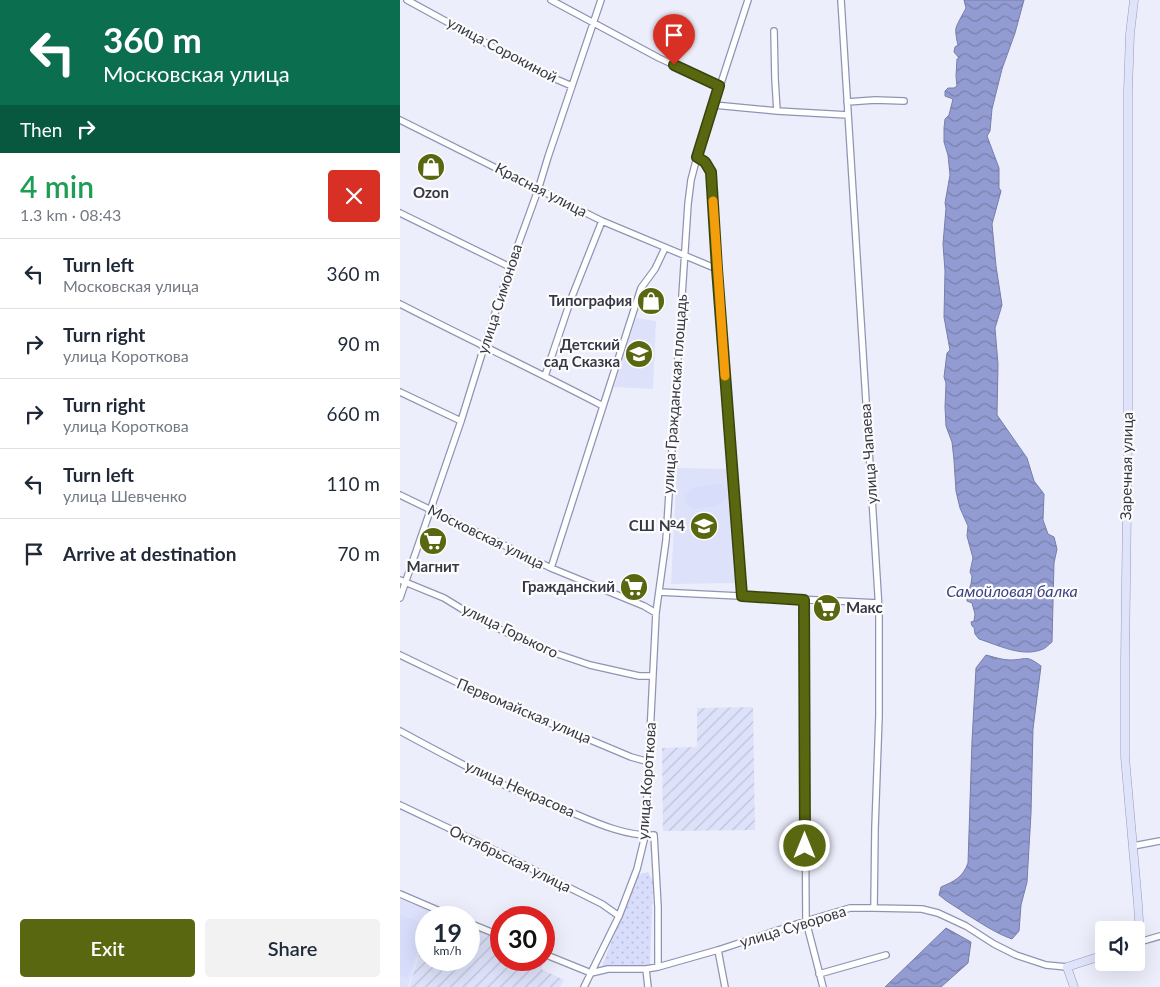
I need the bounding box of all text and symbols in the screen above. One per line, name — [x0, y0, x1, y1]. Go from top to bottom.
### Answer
street label: улица Сорокиной — [444, 13, 561, 86]
pin — [653, 14, 695, 65]
text: 360 m — [103, 18, 202, 60]
icon: left — [20, 20, 85, 85]
icon: arrive — [660, 21, 688, 49]
text: Московская улица — [103, 60, 290, 87]
icon: right — [72, 115, 100, 143]
text: Then — [20, 118, 62, 141]
shop icon: Ozon — [416, 152, 446, 182]
street label: Красная улица — [492, 158, 591, 220]
text: 4 min — [20, 168, 94, 204]
button: close — [328, 170, 380, 222]
place label: Ozon — [413, 183, 449, 201]
text: 1.3 km · 08:43 — [20, 205, 121, 224]
street label: улица Симонова — [473, 242, 525, 356]
text: Turn left — [63, 253, 134, 276]
icon: left — [20, 260, 48, 288]
text: 360 m — [326, 262, 380, 285]
text: Московская улица — [63, 276, 199, 295]
shop icon: Типография — [636, 286, 666, 316]
place label: Типография — [549, 291, 632, 309]
street label: улица Гражданская площадь — [658, 293, 690, 494]
text: Turn right — [63, 323, 145, 346]
icon: right — [20, 330, 48, 358]
text: 90 m — [337, 332, 380, 355]
place label: Детский сад Сказка — [544, 335, 620, 370]
school or university icon: Детский сад Сказка — [624, 339, 654, 369]
text: улица Короткова — [63, 346, 189, 365]
text: Turn right — [63, 393, 145, 416]
icon: right — [20, 400, 48, 428]
text: 660 m — [326, 402, 380, 425]
street label: улица Чапаева — [856, 403, 880, 505]
street label: Заречная улица — [1116, 412, 1136, 520]
text: улица Короткова — [63, 416, 189, 435]
text: Turn left — [63, 463, 134, 486]
icon: left — [20, 470, 48, 498]
text: 110 m — [326, 472, 380, 495]
text: улица Шевченко — [63, 486, 187, 505]
street label: Московская улица — [425, 500, 548, 572]
school or university icon: СШ №4 — [689, 511, 719, 541]
place label: СШ №4 — [629, 516, 685, 534]
supermarket icon: Магнит — [418, 526, 448, 556]
icon: arrive — [20, 540, 48, 568]
text: Arrive at destination — [63, 542, 236, 565]
text: 70 m — [337, 542, 380, 565]
place label: Магнит — [407, 557, 460, 575]
supermarket icon: Гражданский — [619, 572, 649, 602]
place label: Гражданский — [522, 577, 615, 595]
water label: Самойловая балка — [946, 581, 1078, 600]
supermarket icon: Макс — [812, 593, 842, 623]
place label: Макс — [846, 598, 883, 616]
street label: улица Горького — [459, 599, 561, 661]
street label: Первомайская улица — [454, 674, 594, 747]
street label: улица Короткова — [633, 722, 659, 840]
street label: улица Некрасова — [463, 756, 578, 820]
position arrow — [778, 819, 830, 871]
street label: Октябрьская улица — [447, 821, 574, 895]
street label: улица Суворова — [737, 901, 848, 951]
speed limit sign: 30 — [490, 906, 555, 971]
text: 19 — [433, 917, 462, 947]
button: Exit — [20, 919, 195, 977]
button: Share — [205, 919, 380, 977]
map controls — [1095, 921, 1145, 971]
button: sound — [1095, 921, 1145, 971]
text: km/h — [433, 943, 462, 958]

